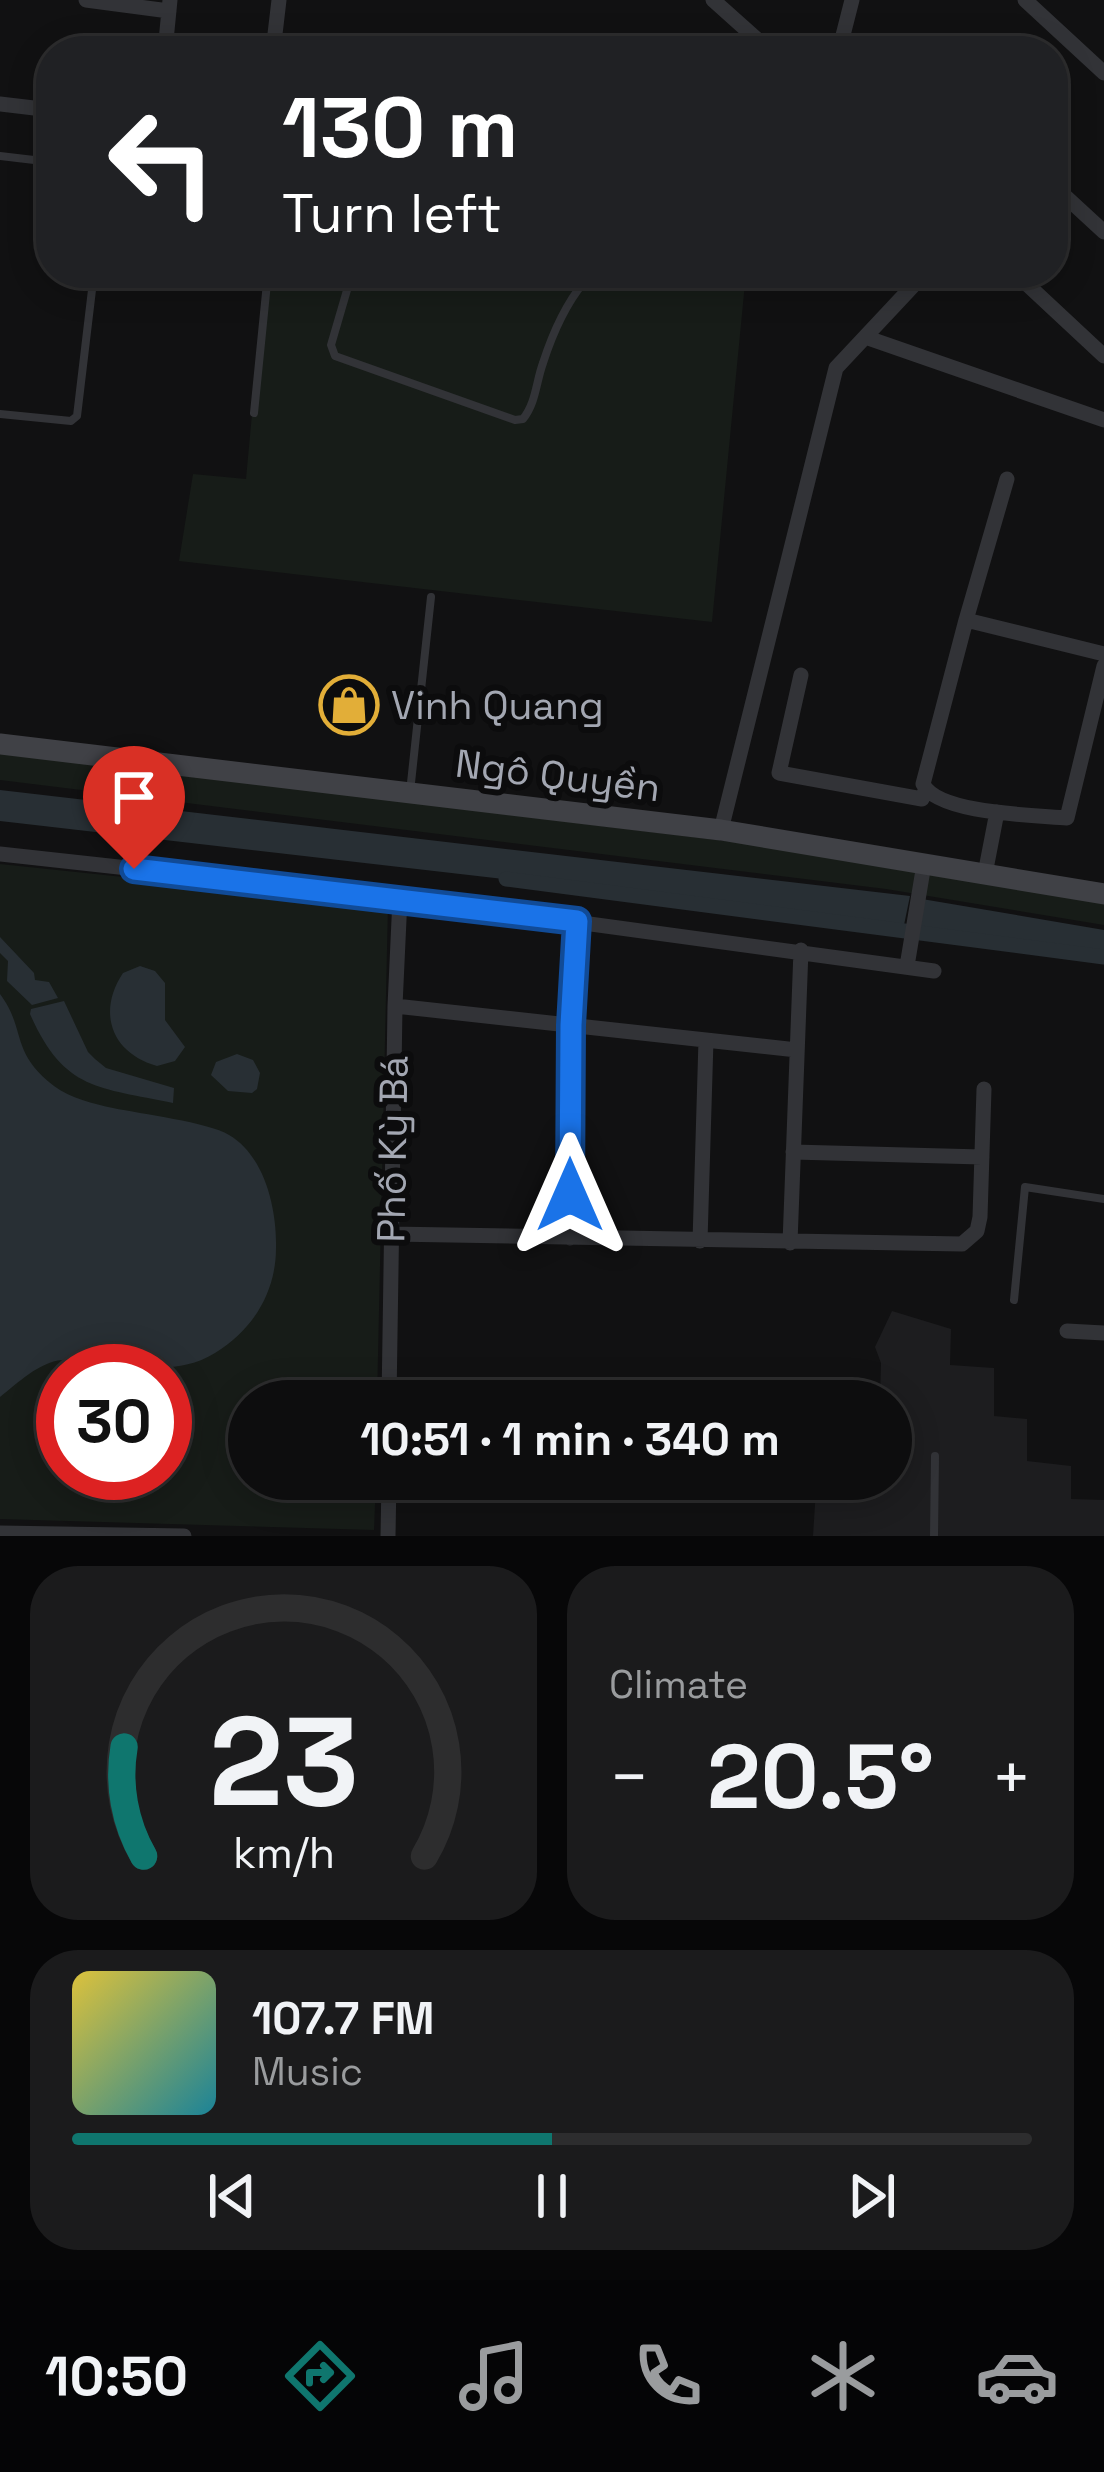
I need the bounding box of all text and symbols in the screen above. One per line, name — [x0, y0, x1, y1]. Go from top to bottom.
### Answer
text: 130 m — [282, 74, 519, 182]
icon: left — [84, 84, 240, 240]
text: Turn left — [282, 179, 502, 248]
shop icon: Vinh Quang — [318, 674, 380, 736]
place label: Vinh Quang — [391, 681, 604, 730]
street label: Ngô Quyền — [453, 739, 663, 812]
pin — [83, 746, 185, 869]
icon: arrive — [101, 764, 167, 830]
street label: Phố Kỳ Bá — [366, 1055, 419, 1243]
position arrow — [507, 1132, 633, 1258]
speed limit sign: 30 — [36, 1344, 192, 1500]
text: 10:51 · 1 min · 340 m — [360, 1411, 780, 1468]
text: Climate — [609, 1660, 748, 1709]
text: 23 — [208, 1682, 359, 1841]
text: 20.5° — [707, 1719, 934, 1834]
text: − — [609, 1735, 650, 1819]
text: + — [991, 1735, 1032, 1819]
text: km/h — [232, 1826, 335, 1881]
text: 107.7 FM — [252, 1990, 434, 2047]
text: Music — [252, 2047, 363, 2096]
icon: previous — [199, 2163, 265, 2229]
icon: pause — [519, 2163, 585, 2229]
icon: next — [839, 2163, 905, 2229]
icon: directions — [278, 2334, 362, 2418]
icon: music — [452, 2334, 536, 2418]
icon: phone — [626, 2334, 710, 2418]
icon: climate — [801, 2334, 885, 2418]
icon: car — [975, 2334, 1059, 2418]
text: 10:50 — [45, 2342, 188, 2411]

